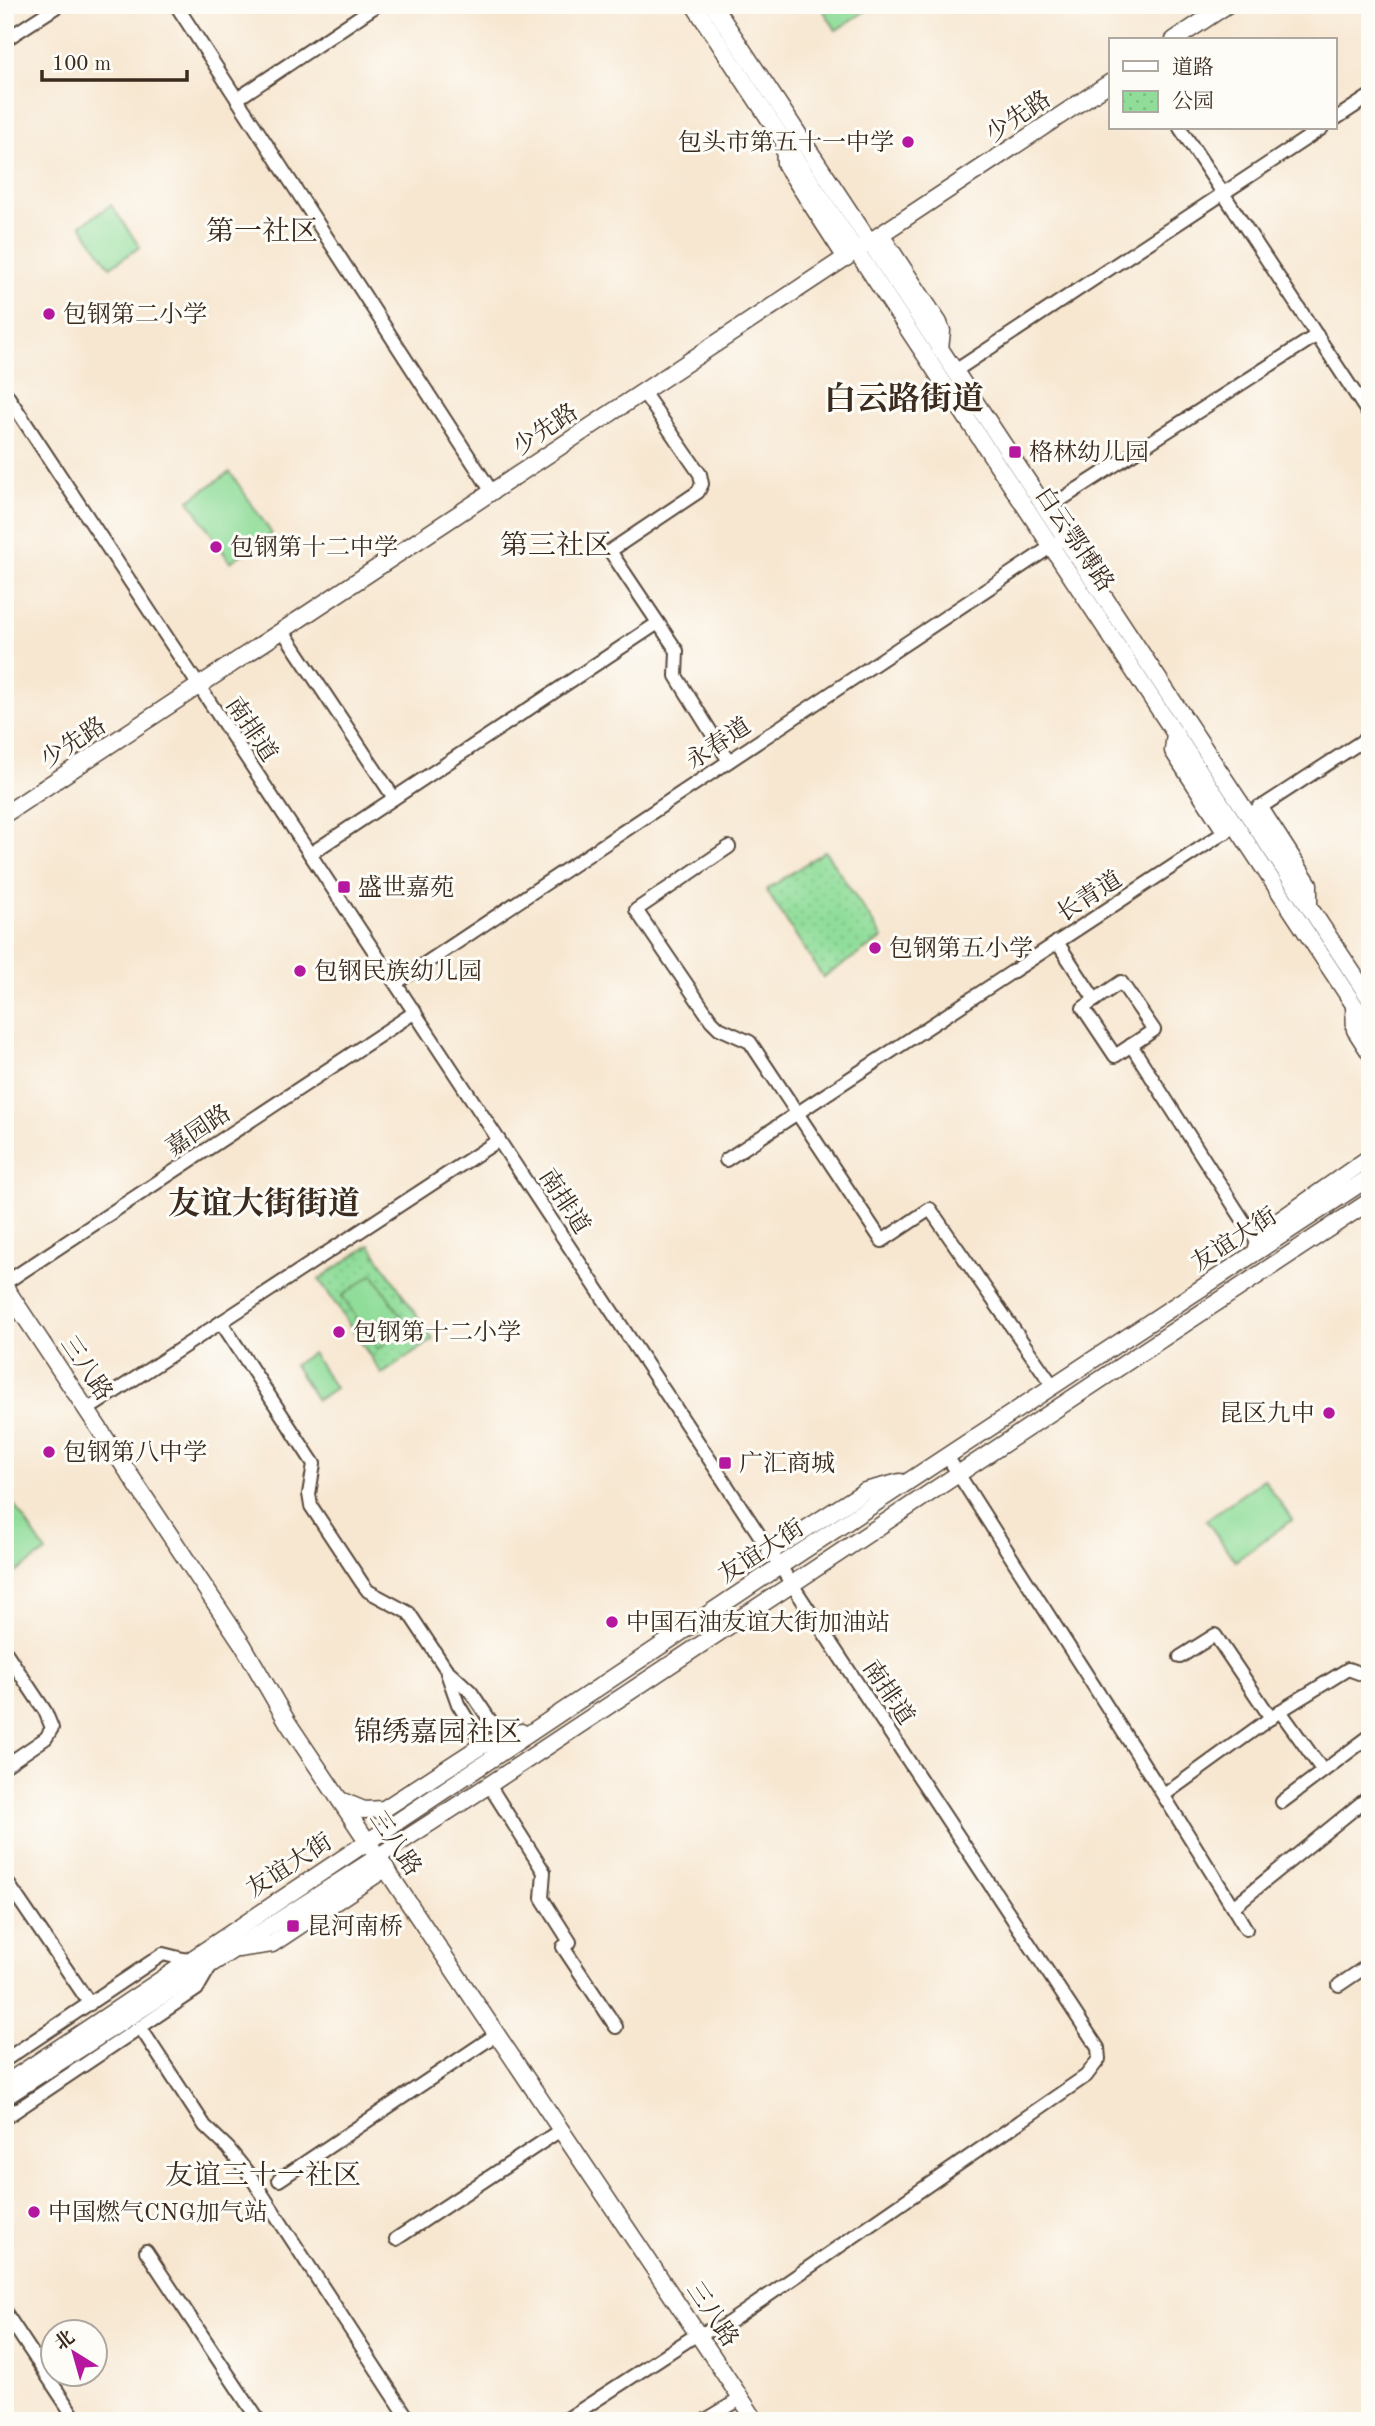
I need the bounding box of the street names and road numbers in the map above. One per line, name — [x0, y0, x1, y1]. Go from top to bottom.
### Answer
street label: 少先路 — [981, 85, 1056, 148]
street label: 少先路 — [508, 398, 583, 461]
street label: 白云鄂博路 — [1030, 482, 1119, 597]
street label: 南排道 — [220, 692, 283, 767]
street label: 少先路 — [36, 711, 111, 773]
street label: 永春道 — [681, 712, 756, 775]
street label: 长青道 — [1052, 865, 1127, 927]
street label: 嘉园路 — [161, 1099, 236, 1162]
street label: 南排道 — [534, 1164, 596, 1239]
street label: 友谊大街 — [1187, 1202, 1282, 1277]
street label: 三八路 — [55, 1331, 118, 1406]
street label: 友谊大街 — [714, 1514, 809, 1589]
street label: 南排道 — [857, 1655, 920, 1730]
street label: 三八路 — [364, 1806, 427, 1881]
street label: 友谊大街 — [242, 1828, 337, 1903]
street label: 三八路 — [681, 2277, 744, 2352]

